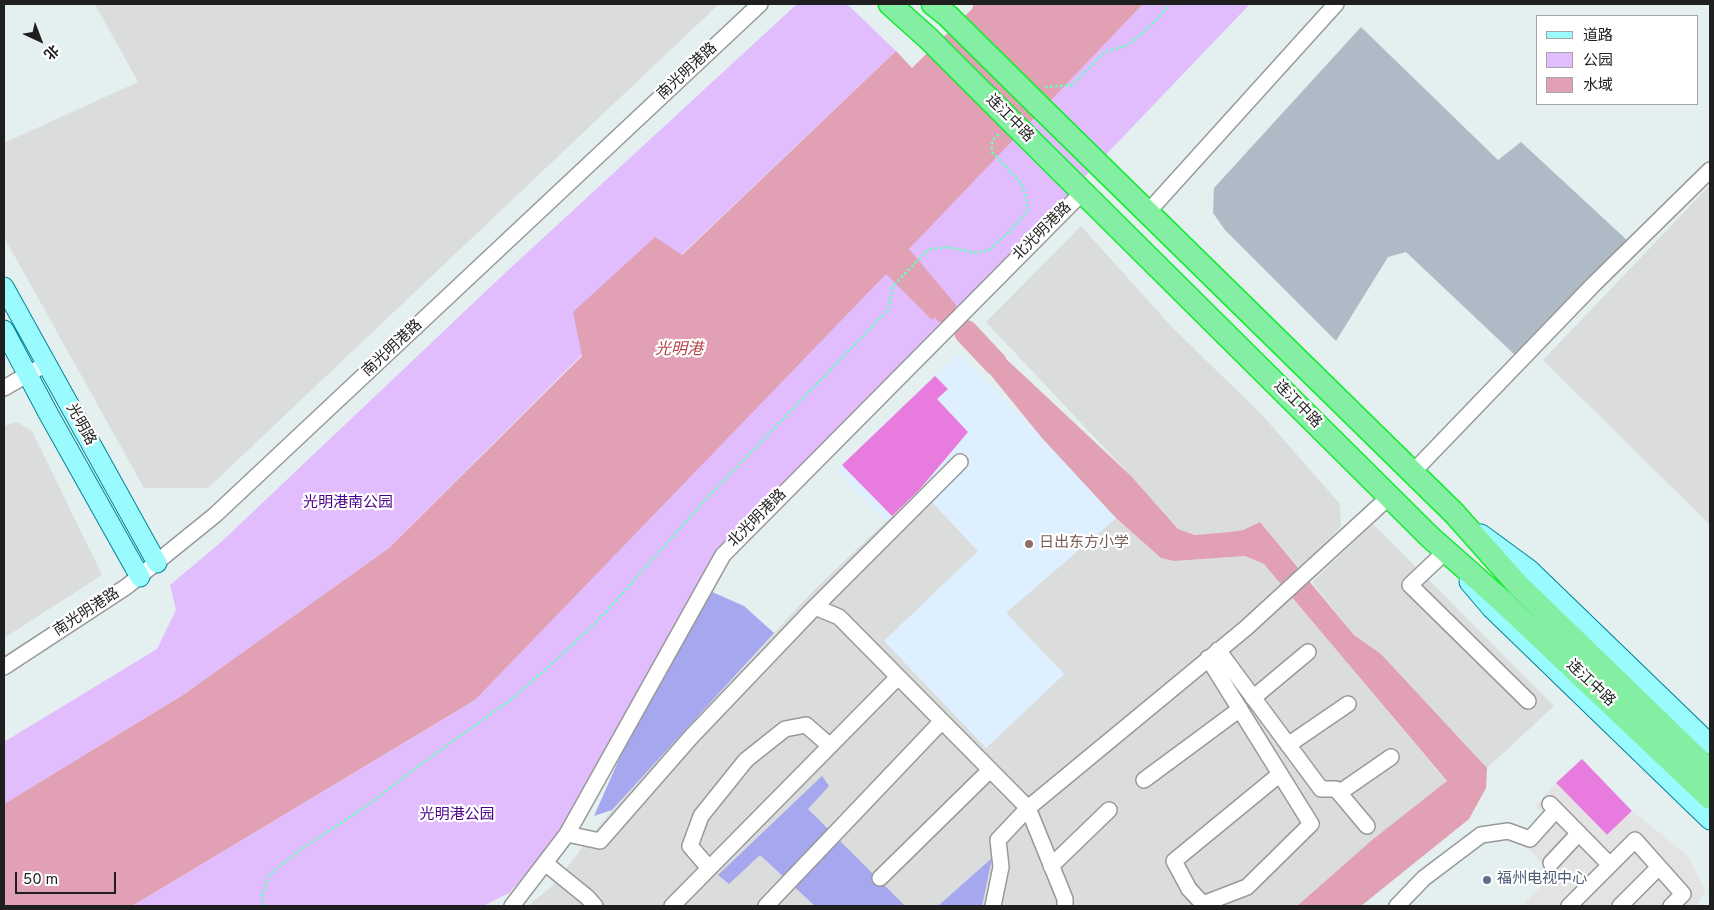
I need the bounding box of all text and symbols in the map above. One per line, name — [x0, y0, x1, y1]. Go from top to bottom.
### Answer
north arrow — [15, 15, 65, 65]
legend — [1536, 15, 1699, 105]
text: 道路 — [1583, 27, 1613, 46]
text: 北 — [40, 40, 61, 62]
street label: 南光明港路 — [654, 40, 722, 104]
text: 公园 — [1583, 52, 1613, 71]
text: 水域 — [1583, 77, 1613, 96]
street label: 连江中路 — [981, 91, 1037, 147]
street label: 北光明港路 — [1010, 199, 1076, 265]
street label: 南光明港路 — [359, 317, 427, 381]
water label: 光明港 — [655, 341, 703, 361]
street label: 连江中路 — [1269, 377, 1325, 433]
street label: 光明路 — [61, 401, 99, 449]
street label: 北光明港路 — [725, 486, 791, 552]
park label: 光明港南公园 — [303, 495, 393, 513]
place label: 日出东方小学 — [1039, 535, 1129, 553]
marker: 日出东方小学 — [1023, 538, 1035, 550]
street label: 南光明港路 — [51, 585, 123, 641]
street label: 连江中路 — [1562, 657, 1618, 711]
park label: 光明港公园 — [420, 807, 494, 825]
scale bar — [18, 862, 119, 894]
text: 50 m — [23, 871, 58, 890]
place label: 福州电视中心 — [1497, 871, 1587, 889]
marker: 福州电视中心 — [1481, 874, 1493, 886]

